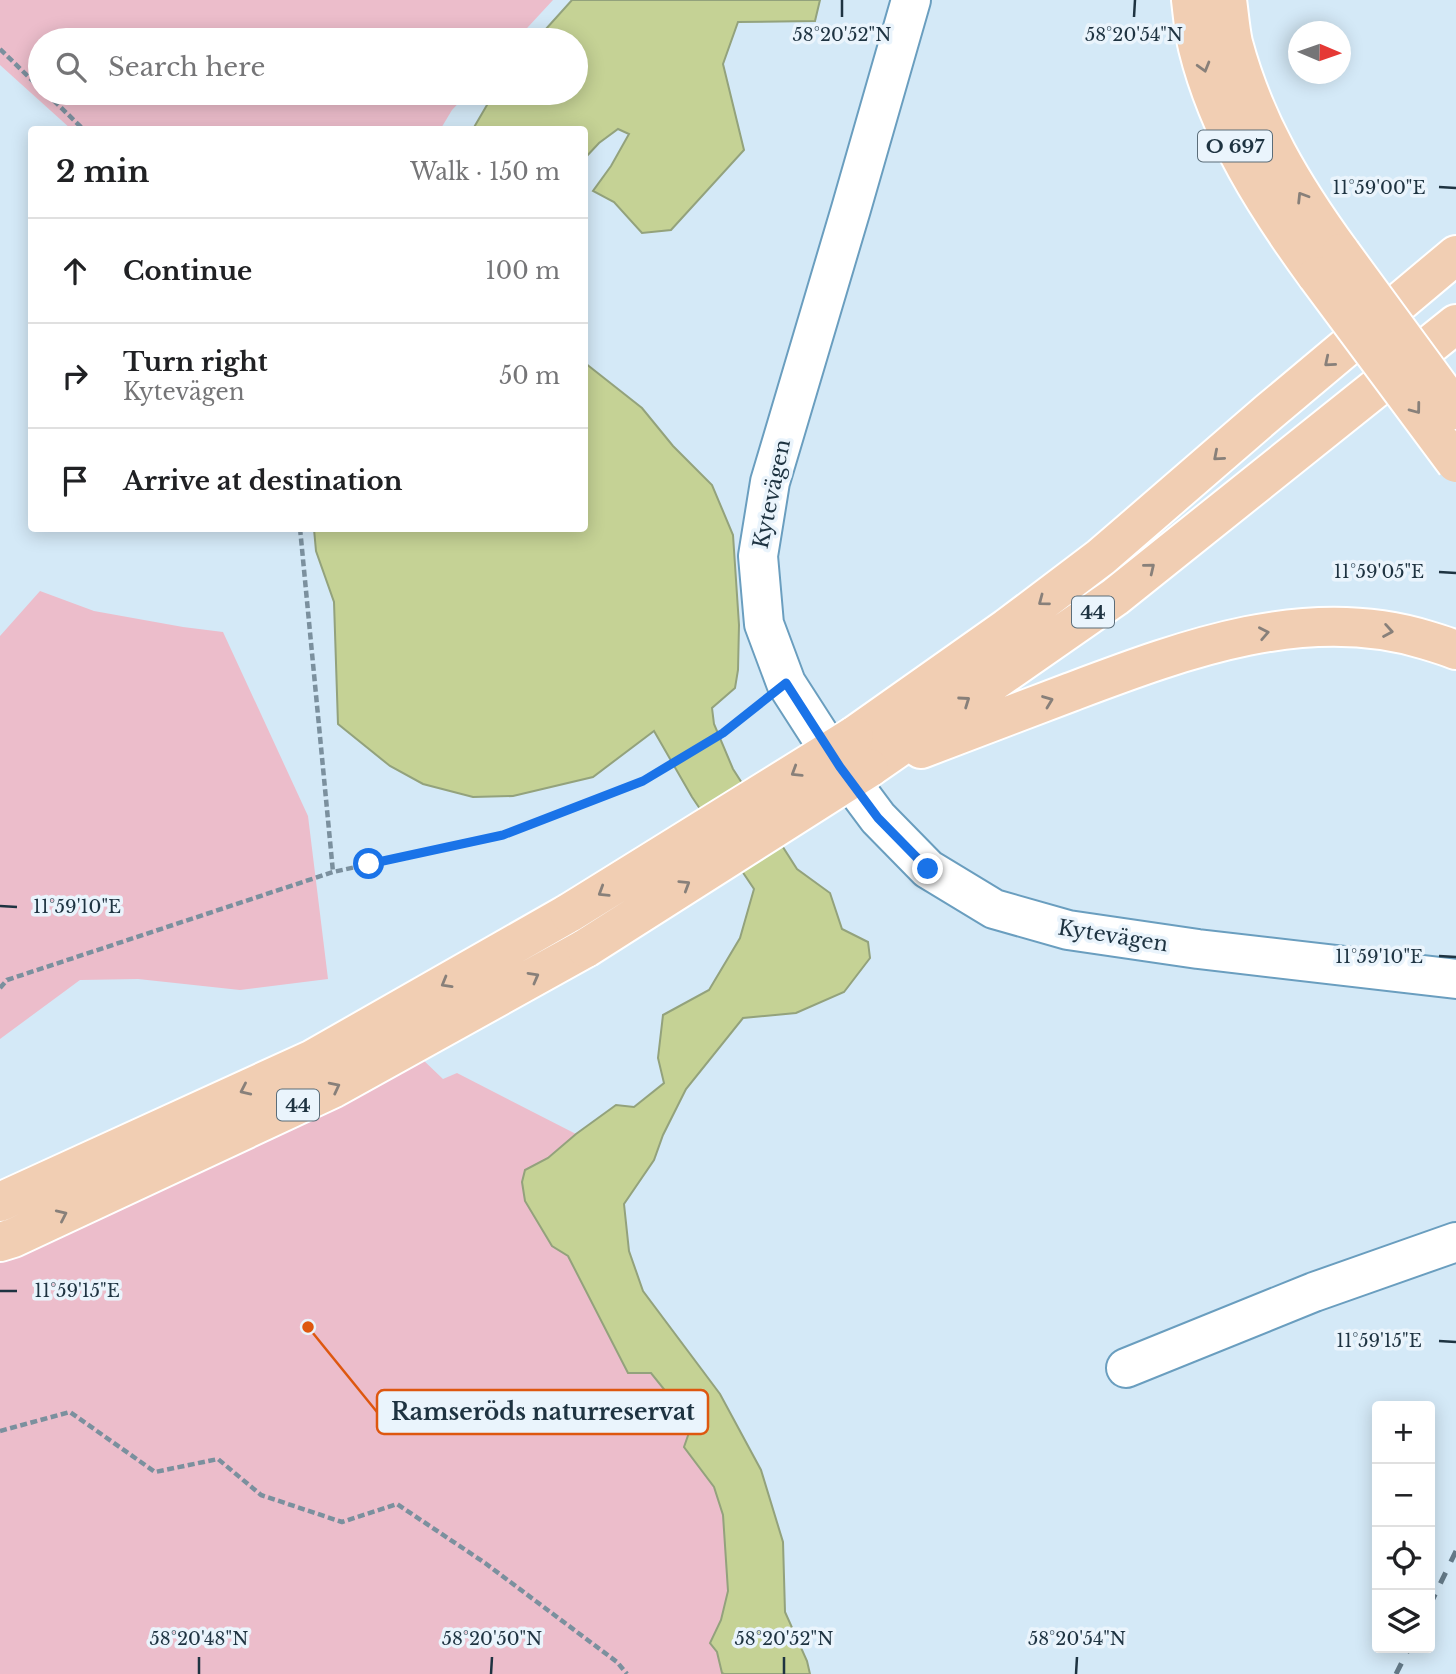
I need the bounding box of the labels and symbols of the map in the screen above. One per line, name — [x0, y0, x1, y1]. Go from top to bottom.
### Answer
north arrow — [1288, 21, 1351, 84]
text: 58°20'52"N — [793, 24, 891, 46]
text: 58°20'54"N — [1085, 24, 1183, 46]
one-way arrow — [1195, 61, 1210, 73]
road number: O 697 — [1198, 130, 1272, 162]
text: 11°59'00"E — [1333, 177, 1425, 199]
one-way arrow — [1298, 191, 1311, 204]
one-way arrow — [1324, 354, 1337, 366]
one-way arrow — [1408, 402, 1420, 414]
street label: Kytevägen — [748, 437, 796, 551]
one-way arrow — [1213, 448, 1226, 460]
text: 11°59'05"E — [1334, 561, 1424, 583]
one-way arrow — [1142, 564, 1155, 577]
one-way arrow — [1038, 593, 1051, 605]
road number: 44 — [1072, 596, 1114, 628]
one-way arrow — [1382, 623, 1394, 638]
one-way arrow — [1258, 626, 1270, 641]
one-way arrow — [1041, 695, 1053, 709]
one-way arrow — [957, 697, 970, 709]
one-way arrow — [791, 764, 804, 777]
route start — [353, 848, 384, 879]
route end — [912, 853, 943, 884]
one-way arrow — [677, 881, 690, 894]
one-way arrow — [597, 884, 610, 897]
text: 11°59'10"E — [33, 896, 121, 918]
street label: Kytevägen — [1056, 914, 1170, 958]
text: 11°59'10"E — [1335, 946, 1423, 968]
one-way arrow — [527, 972, 539, 985]
one-way arrow — [440, 975, 453, 988]
one-way arrow — [328, 1081, 340, 1095]
one-way arrow — [240, 1082, 252, 1096]
road number: 44 — [277, 1090, 319, 1120]
one-way arrow — [55, 1209, 67, 1223]
text: 11°59'15"E — [34, 1280, 120, 1302]
text: 11°59'15"E — [1336, 1330, 1422, 1352]
callout: Ramseröds naturreservat — [377, 1390, 708, 1434]
text: Ramseröds naturreservat — [391, 1398, 695, 1426]
text: 58°20'48"N — [150, 1628, 248, 1650]
text: 58°20'50"N — [442, 1628, 542, 1650]
text: 58°20'52"N — [735, 1628, 833, 1650]
text: 58°20'54"N — [1028, 1628, 1126, 1650]

